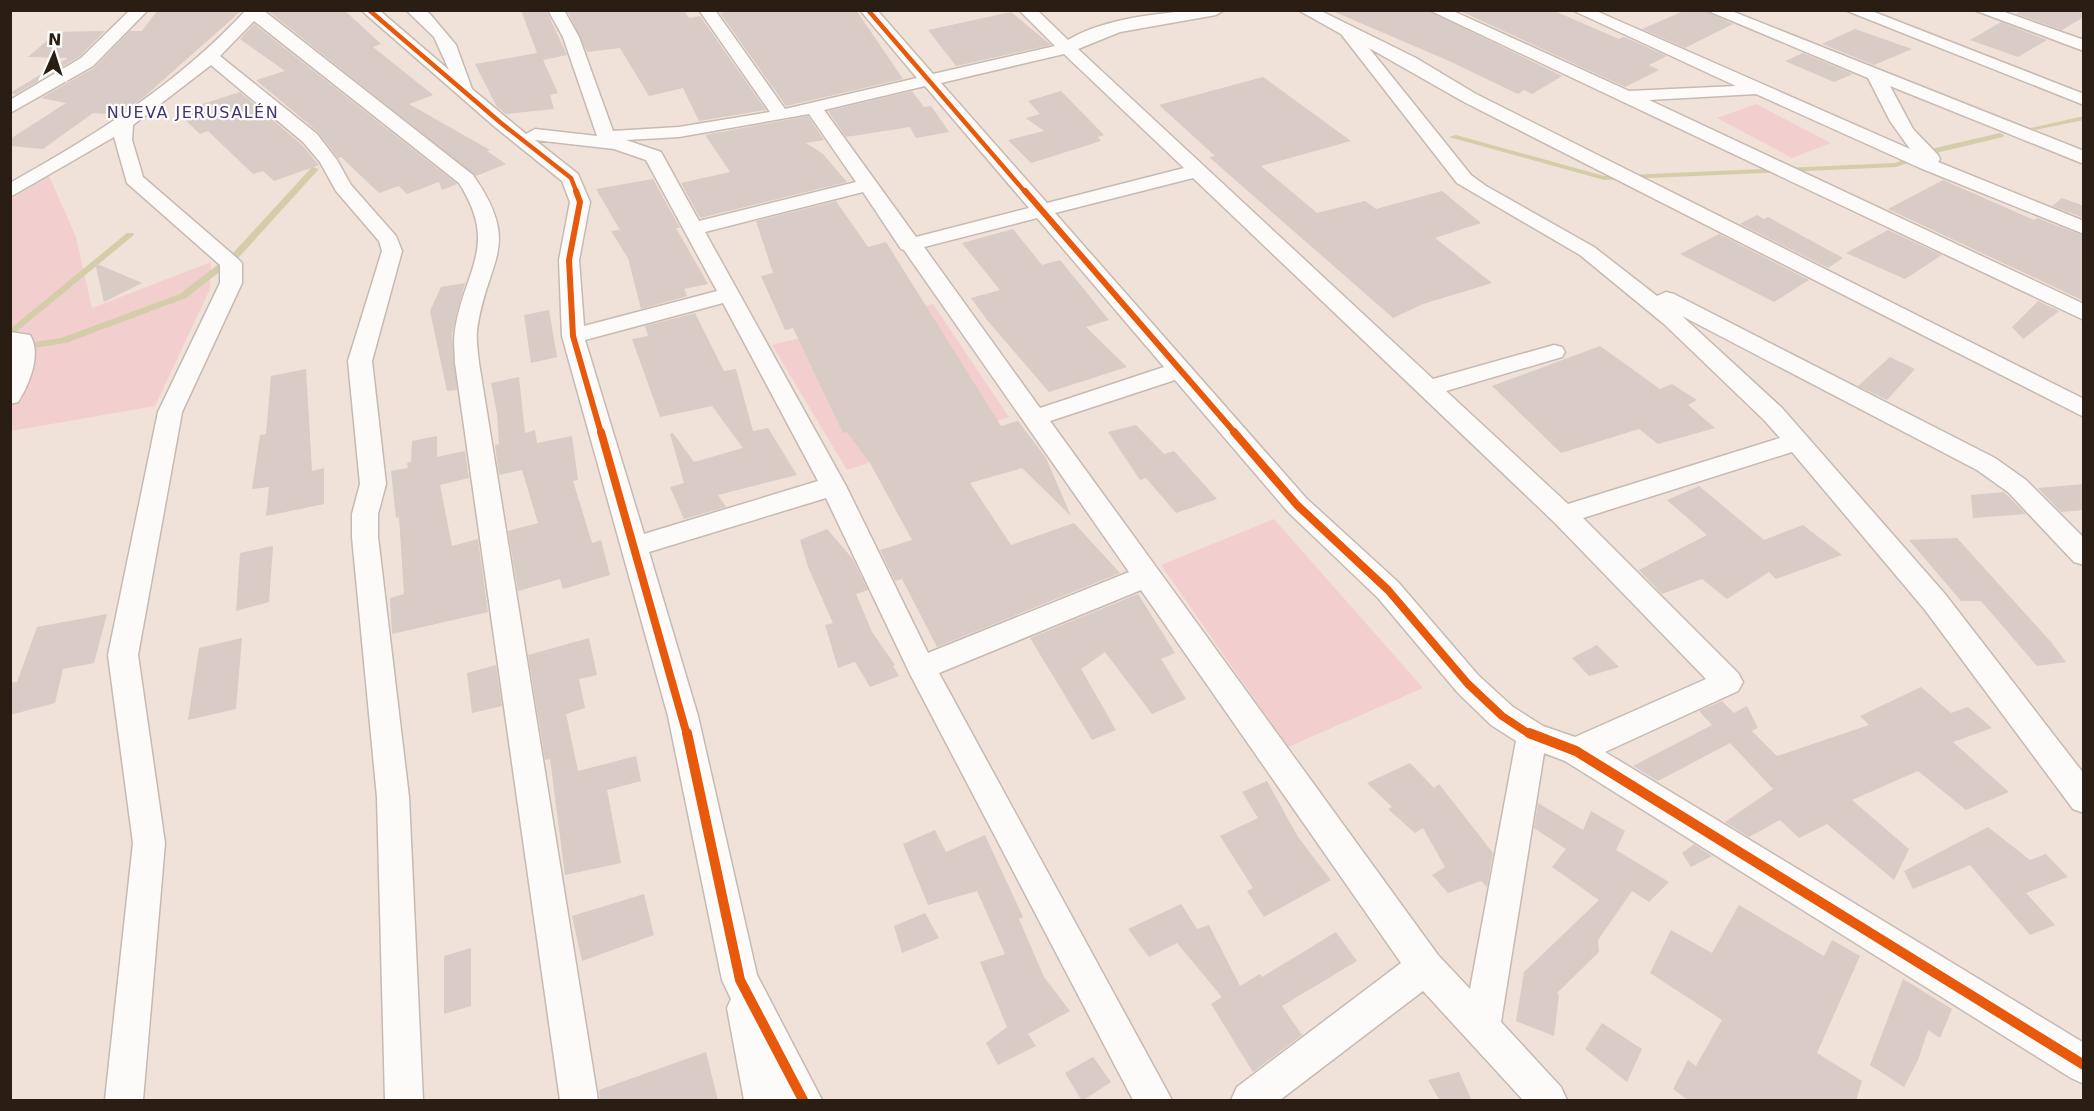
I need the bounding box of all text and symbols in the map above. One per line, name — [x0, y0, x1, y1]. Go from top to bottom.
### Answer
north arrow — [24, 24, 84, 84]
text: N — [48, 30, 62, 49]
district label: NUEVA JERUSALÉN — [107, 103, 279, 122]

